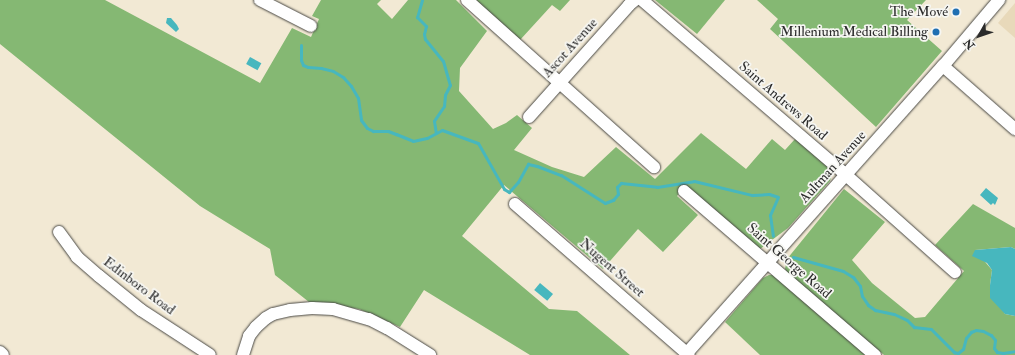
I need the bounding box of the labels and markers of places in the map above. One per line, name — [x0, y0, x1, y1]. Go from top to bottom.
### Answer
place label: The Mové — [890, 4, 948, 20]
marker: The Mové — [951, 7, 961, 17]
place label: Millenium Medical Billing — [780, 24, 928, 40]
marker: Millenium Medical Billing — [931, 27, 941, 37]

